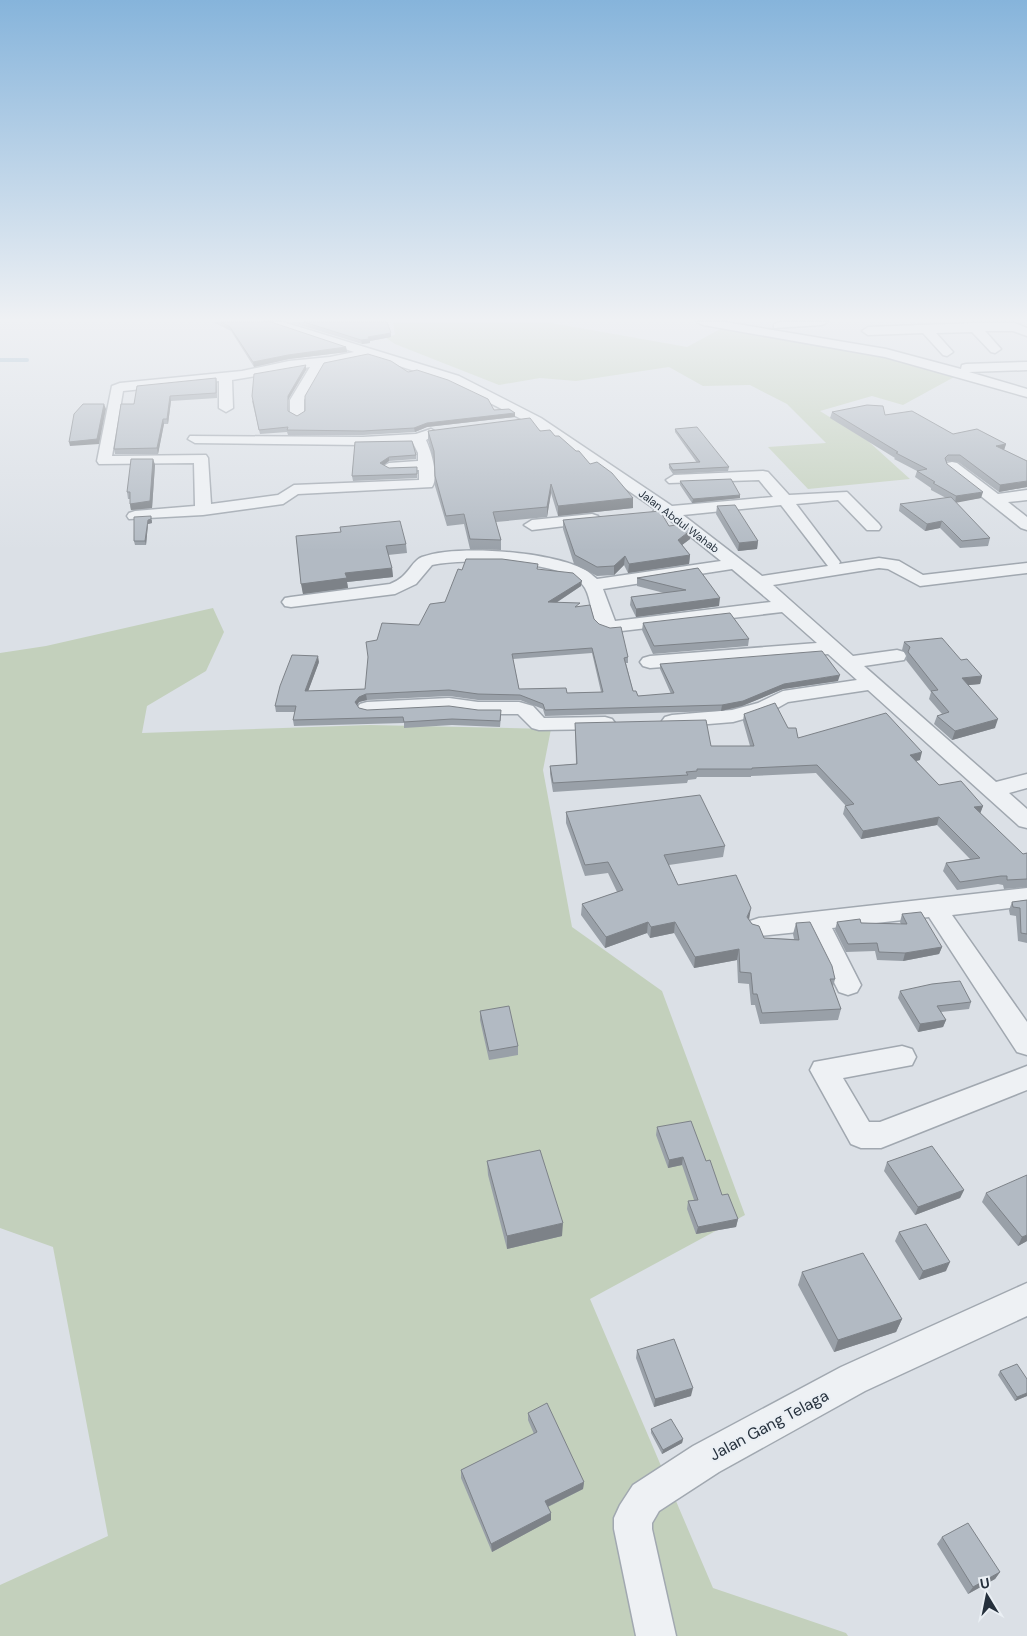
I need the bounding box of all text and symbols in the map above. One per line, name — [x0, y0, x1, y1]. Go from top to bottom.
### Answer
street label: Jalan Abdul Wahab — [636, 486, 722, 556]
street label: Jalan Gang Telaga — [706, 1385, 832, 1465]
north arrow — [962, 1571, 1012, 1621]
text: U — [978, 1574, 991, 1593]

